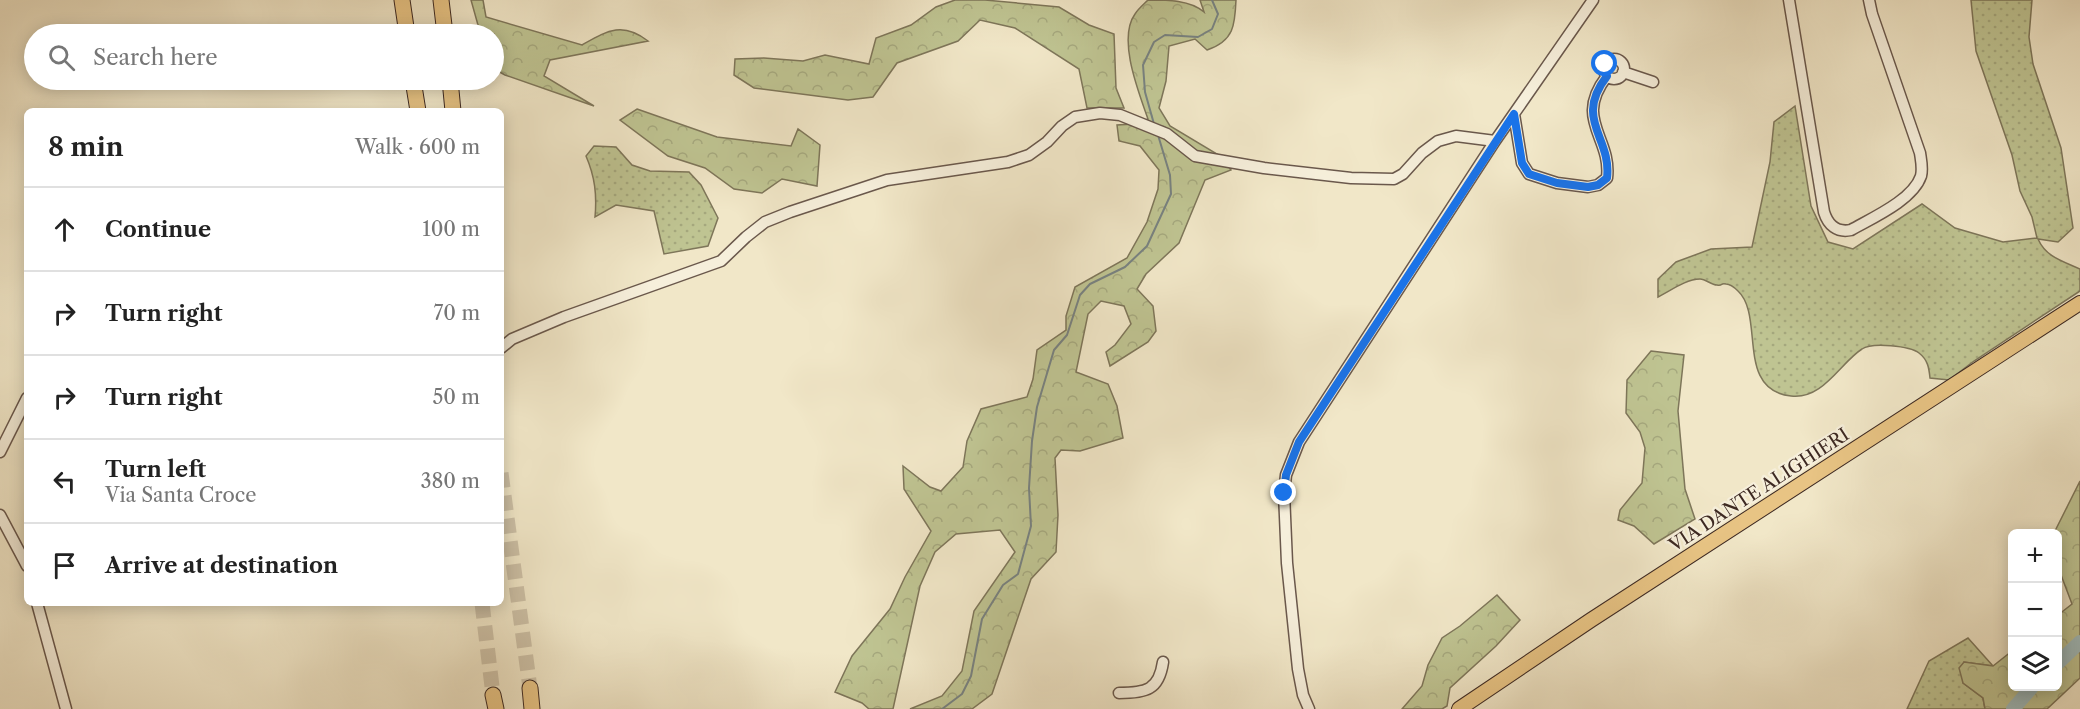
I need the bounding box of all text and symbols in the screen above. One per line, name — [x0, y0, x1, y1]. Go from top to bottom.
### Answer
search box — [24, 24, 504, 90]
icon: search — [45, 41, 78, 74]
text: Search here — [93, 44, 218, 71]
route start — [1591, 50, 1617, 76]
text: 8 min — [48, 131, 124, 163]
text: Walk · 600 m — [355, 135, 480, 159]
icon: ahead — [48, 213, 81, 246]
text: Continue — [105, 216, 211, 243]
text: 100 m — [422, 217, 480, 241]
icon: right — [48, 297, 81, 330]
text: Turn right — [105, 300, 223, 327]
text: 70 m — [434, 301, 480, 325]
icon: right — [48, 381, 81, 414]
text: Turn right — [105, 384, 223, 411]
text: 50 m — [433, 385, 480, 409]
street label: VIA DANTE ALIGHIERI — [1664, 424, 1853, 557]
text: Turn left — [105, 456, 206, 483]
icon: left — [48, 465, 81, 498]
text: 380 m — [421, 469, 480, 493]
route end — [1270, 479, 1296, 505]
text: Via Santa Croce — [105, 483, 256, 507]
map controls — [2008, 529, 2062, 691]
button: + — [2008, 529, 2062, 583]
icon: arrive — [48, 549, 81, 582]
text: Arrive at destination — [105, 552, 338, 579]
button: − — [2008, 583, 2062, 637]
button: layers — [2008, 637, 2062, 691]

